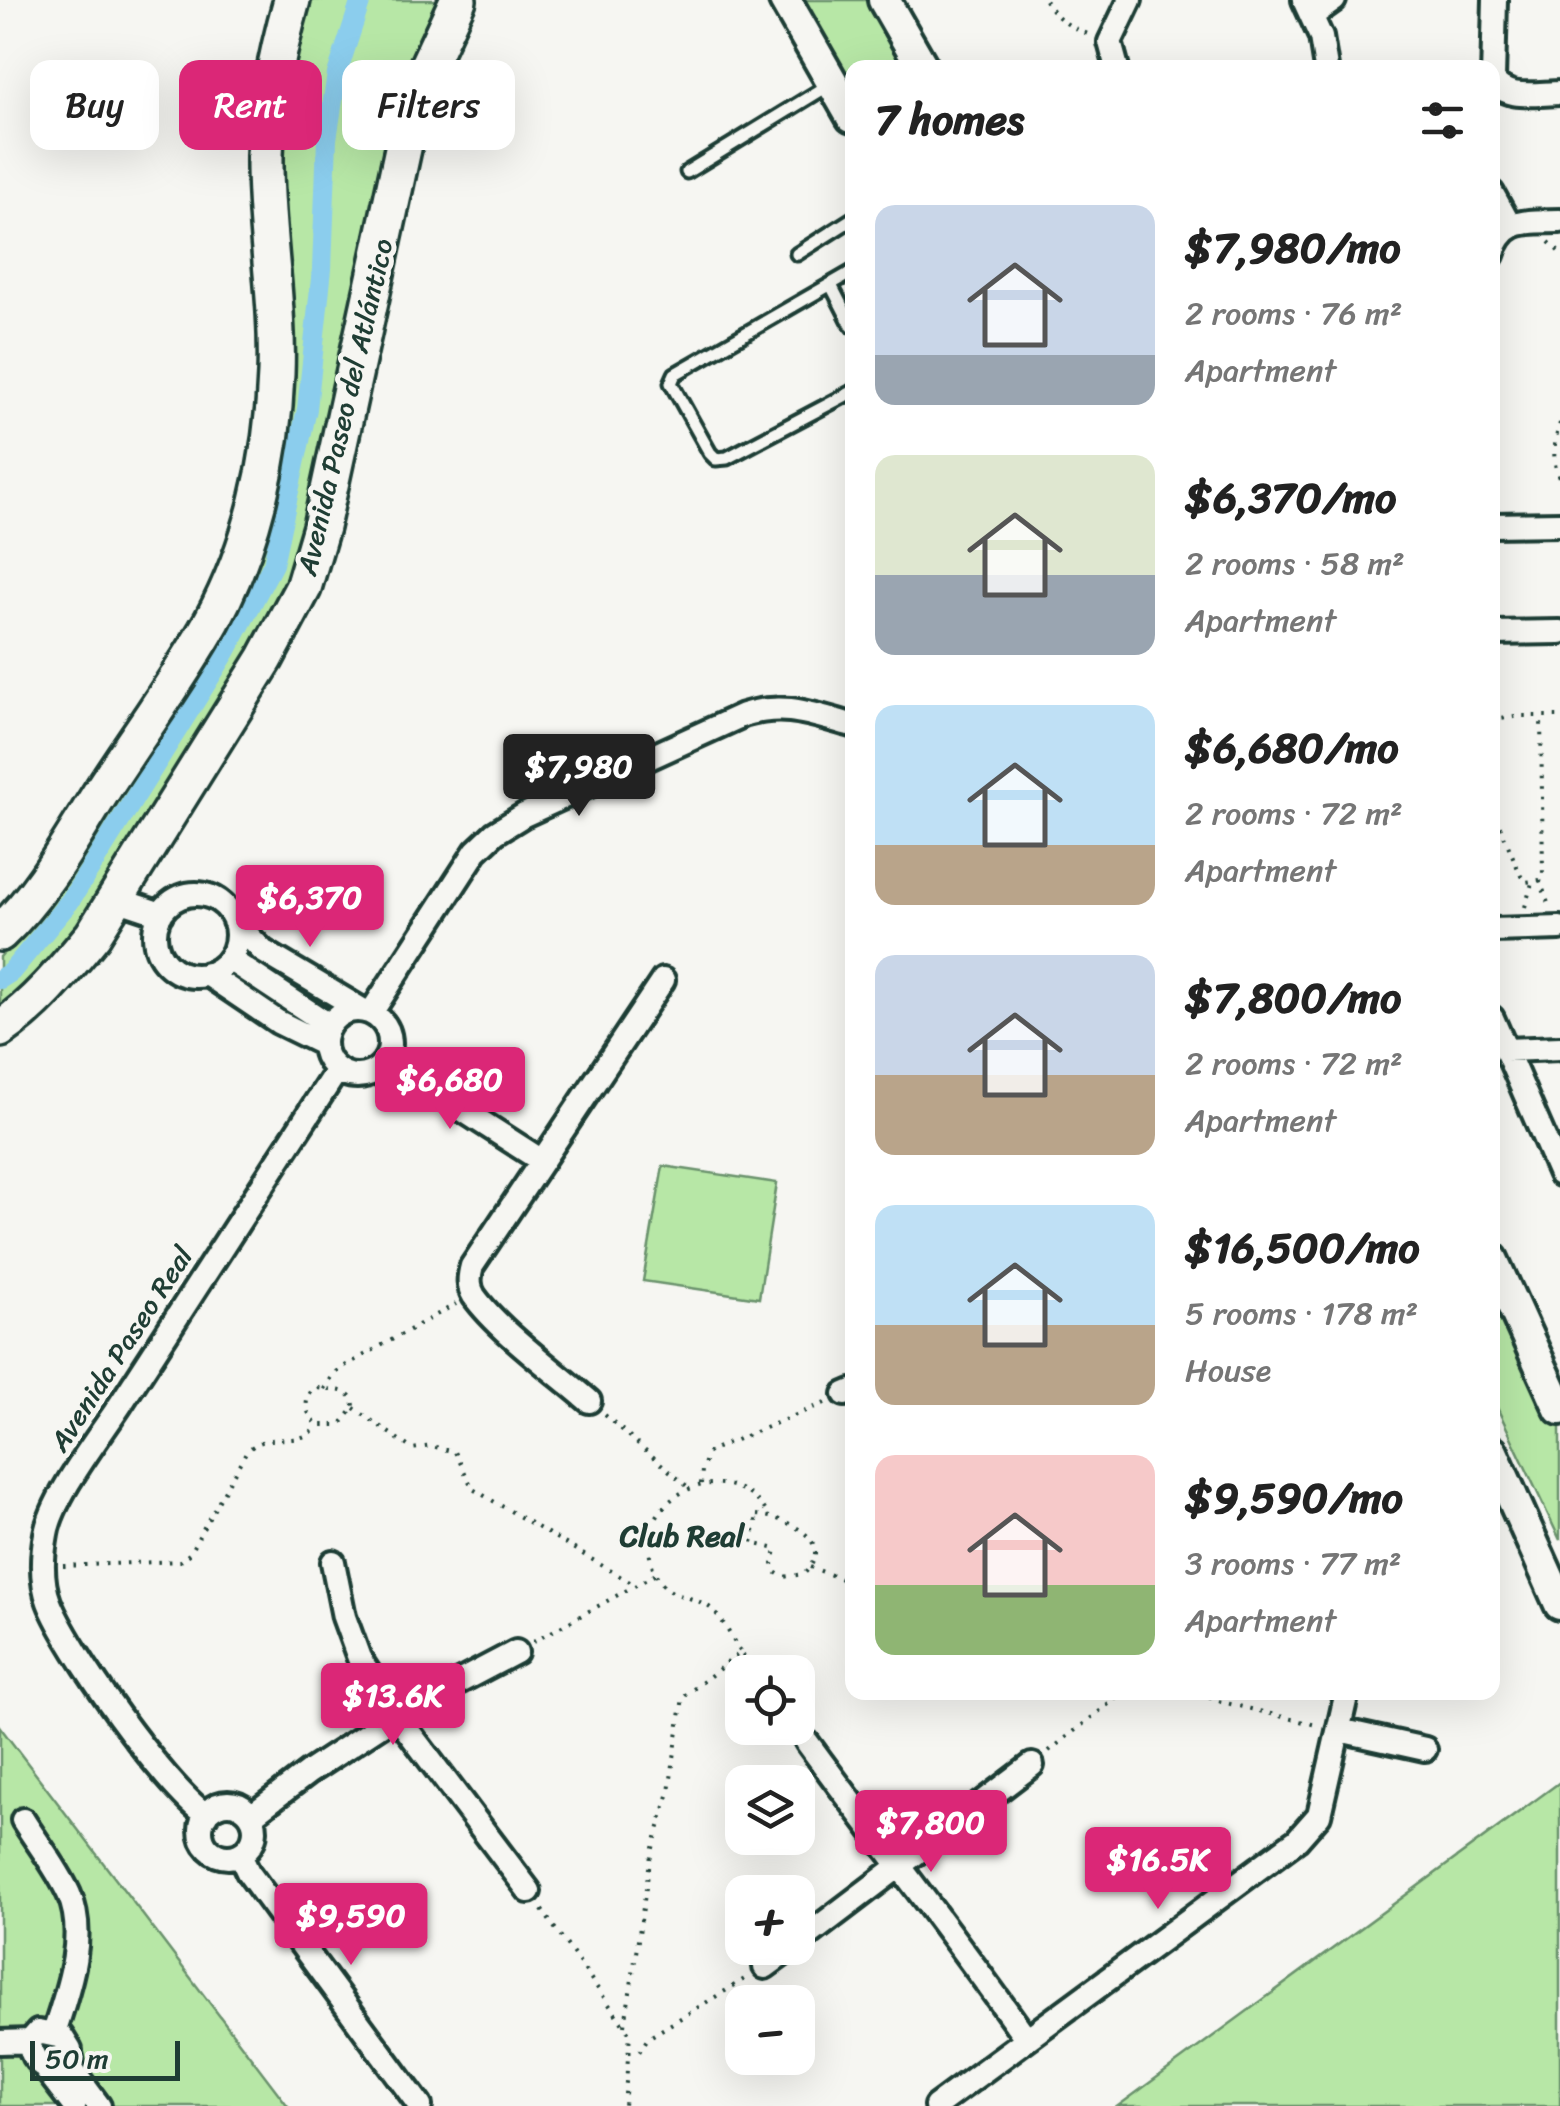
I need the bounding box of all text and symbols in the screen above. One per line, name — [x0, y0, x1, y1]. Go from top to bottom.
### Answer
chip: Buy — [30, 60, 159, 150]
chip: Rent — [179, 60, 322, 150]
chip: Filters — [342, 60, 515, 150]
text: 7 homes — [875, 83, 1024, 157]
icon: filters — [1415, 93, 1470, 148]
text: $7,980/mo — [1185, 211, 1401, 285]
street label: Avenida Paseo del Atlántico — [282, 234, 408, 581]
icon: home — [955, 245, 1075, 365]
text: 2 rooms · 76 m² — [1185, 285, 1402, 342]
text: Apartment — [1185, 342, 1336, 399]
text: $6,370/mo — [1185, 461, 1396, 535]
icon: home — [955, 495, 1075, 615]
text: 2 rooms · 58 m² — [1185, 535, 1405, 592]
text: Apartment — [1185, 592, 1336, 649]
text: $6,680/mo — [1185, 711, 1399, 785]
pin: $7,980 — [498, 734, 660, 819]
text: $7,980 — [525, 738, 633, 795]
icon: home — [955, 745, 1075, 865]
text: 2 rooms · 72 m² — [1185, 785, 1403, 842]
text: Apartment — [1185, 842, 1336, 899]
pin: $6,370 — [229, 865, 391, 950]
text: $6,370 — [258, 869, 362, 926]
text: $7,800/mo — [1185, 961, 1401, 1035]
icon: home — [955, 995, 1075, 1115]
text: 2 rooms · 72 m² — [1185, 1035, 1403, 1092]
pin: $6,680 — [369, 1047, 531, 1132]
text: $6,680 — [397, 1051, 503, 1108]
text: Apartment — [1185, 1092, 1336, 1149]
text: $16,500/mo — [1185, 1211, 1420, 1285]
street label: Avenida Paseo Real — [35, 1235, 207, 1463]
icon: home — [955, 1245, 1075, 1365]
text: 5 rooms · 178 m² — [1185, 1285, 1418, 1342]
text: House — [1185, 1342, 1271, 1399]
text: $9,590/mo — [1185, 1461, 1403, 1535]
icon: home — [955, 1495, 1075, 1615]
district label: Club Real — [619, 1509, 746, 1563]
text: 3 rooms · 77 m² — [1185, 1535, 1401, 1592]
text: Apartment — [1185, 1592, 1336, 1649]
map controls — [725, 1655, 815, 2075]
button: locate — [725, 1655, 815, 1745]
pin: $13.6K — [312, 1663, 474, 1748]
text: $13.6K — [343, 1667, 443, 1724]
button: layers — [725, 1765, 815, 1855]
pin: $7,800 — [850, 1790, 1012, 1875]
text: $7,800 — [877, 1794, 985, 1851]
pin: $16.5K — [1077, 1827, 1239, 1912]
text: $16.5K — [1107, 1831, 1209, 1888]
button: + — [725, 1875, 815, 1965]
pin: $9,590 — [270, 1883, 432, 1968]
text: $9,590 — [296, 1887, 406, 1944]
button: − — [725, 1985, 815, 2075]
text: 50 m — [45, 2034, 109, 2083]
scale bar — [30, 2036, 180, 2080]

